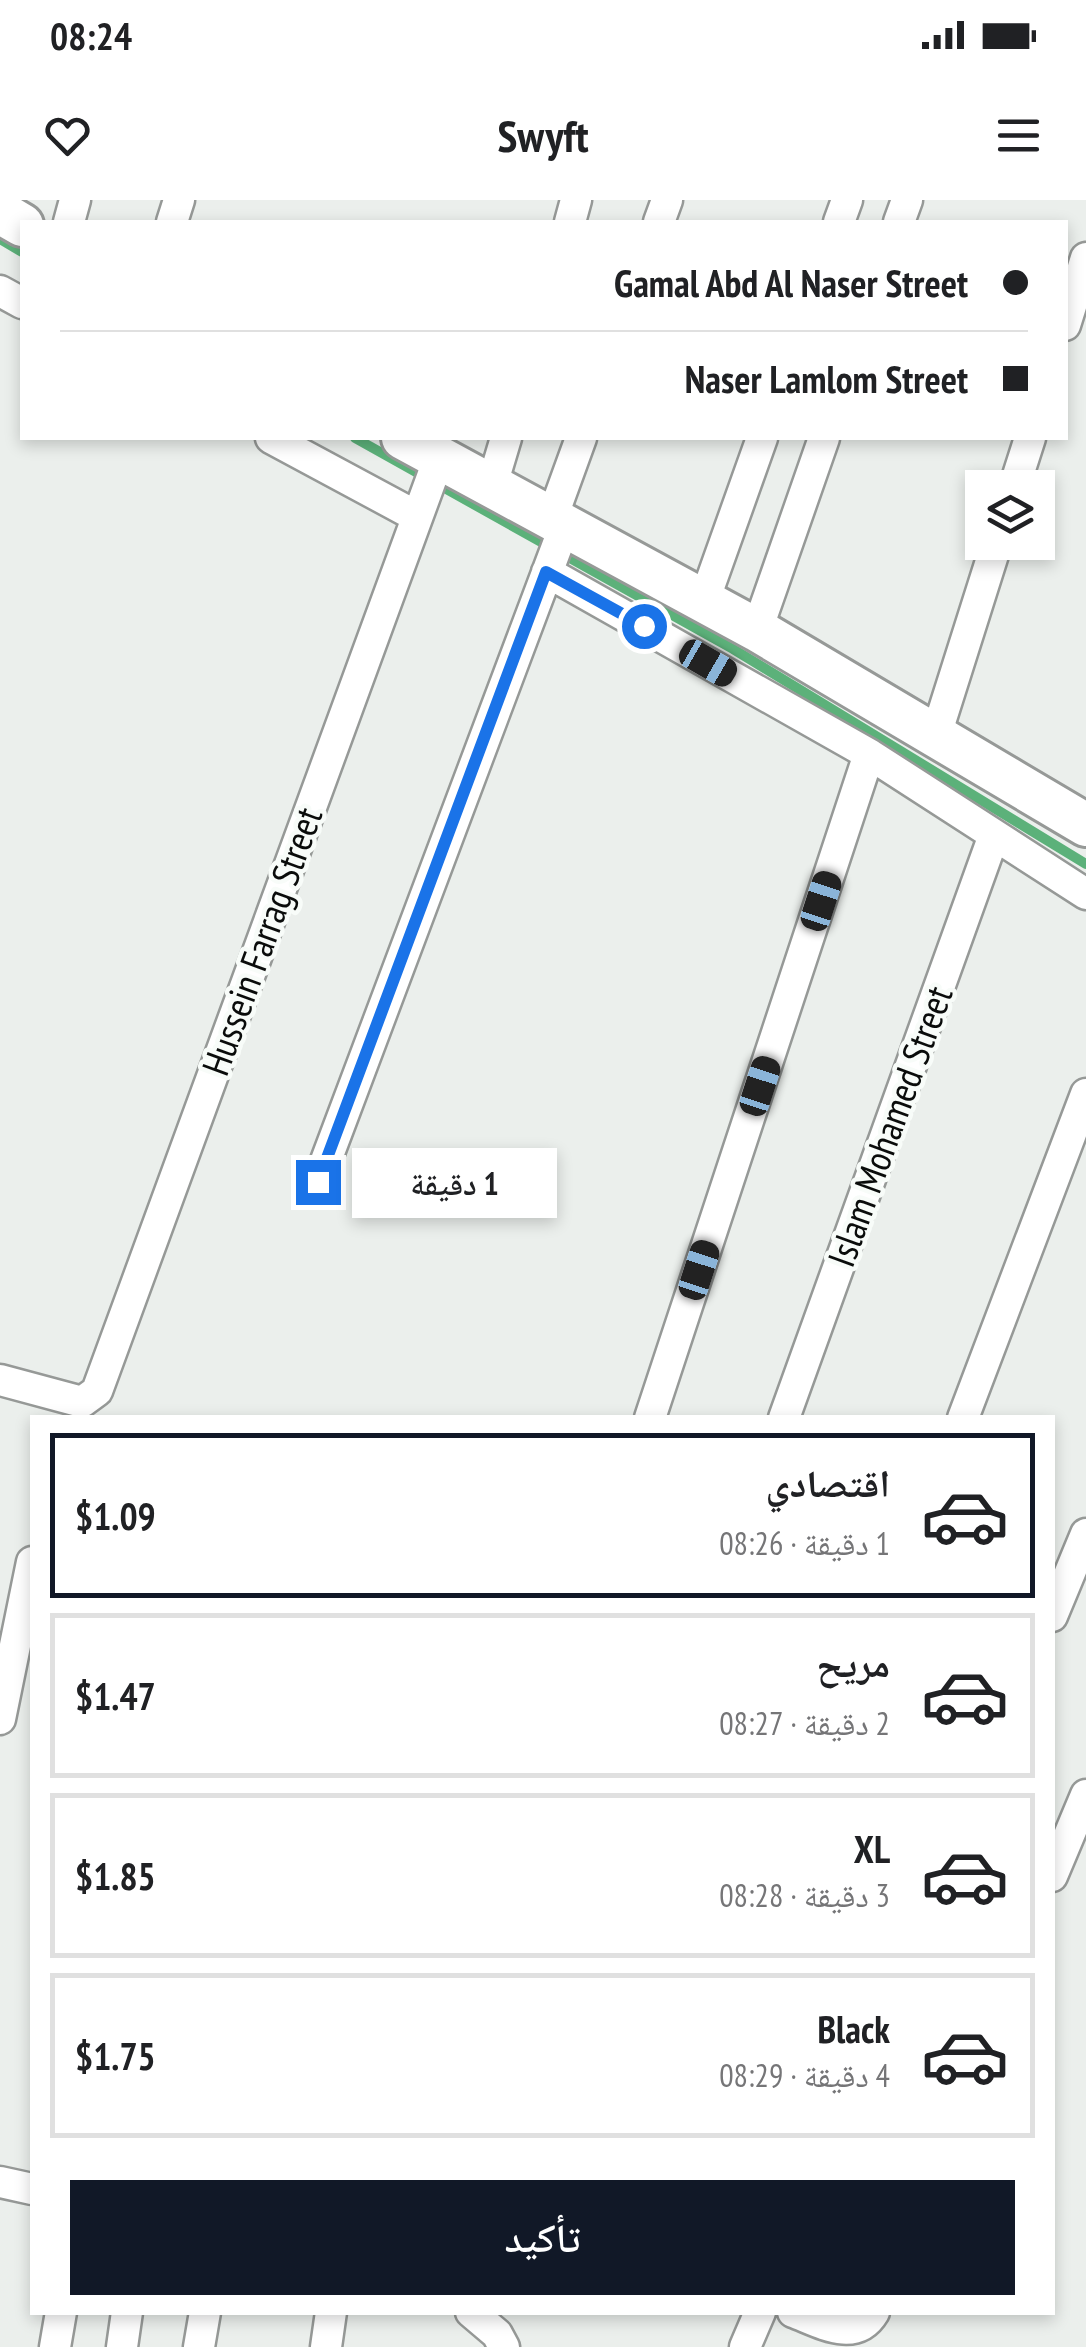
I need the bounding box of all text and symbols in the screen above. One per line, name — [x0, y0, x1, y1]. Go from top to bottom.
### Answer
text: 08:24 — [50, 11, 132, 60]
text: Swyft — [498, 106, 589, 164]
icon: heart — [40, 108, 95, 163]
icon: menu — [991, 108, 1046, 163]
text: Gamal Abd Al Naser Street — [614, 258, 968, 307]
text: Naser Lamlom Street — [685, 354, 968, 403]
map controls — [965, 470, 1055, 560]
button: layers — [965, 470, 1055, 560]
route start — [622, 604, 667, 649]
car — [675, 635, 741, 691]
street label: Hussein Farrag Street — [190, 800, 332, 1082]
car — [797, 868, 845, 934]
street label: Islam Mohamed Street — [816, 979, 963, 1273]
car — [736, 1053, 784, 1119]
callout: 1 دقيقة — [353, 1147, 558, 1217]
route end — [296, 1160, 341, 1205]
text: 1 دقيقة — [410, 1162, 499, 1204]
car — [675, 1237, 723, 1303]
text: اقتصادي — [766, 1458, 890, 1507]
icon: car — [920, 1471, 1010, 1561]
text: $1.09 — [75, 1491, 156, 1540]
text: 1 دقيقة · 08:26 — [719, 1522, 890, 1564]
text: مريح — [816, 1638, 890, 1687]
icon: car — [920, 1651, 1010, 1741]
text: $1.47 — [75, 1671, 156, 1720]
text: 2 دقيقة · 08:27 — [719, 1702, 890, 1744]
text: XL — [854, 1824, 890, 1873]
icon: car — [920, 1831, 1010, 1921]
text: $1.85 — [75, 1851, 156, 1900]
text: 3 دقيقة · 08:28 — [719, 1874, 890, 1916]
text: Black — [817, 2004, 890, 2053]
icon: car — [920, 2011, 1010, 2101]
text: $1.75 — [75, 2031, 156, 2080]
text: 4 دقيقة · 08:29 — [719, 2054, 890, 2096]
button: تأكيد — [70, 2180, 1015, 2295]

